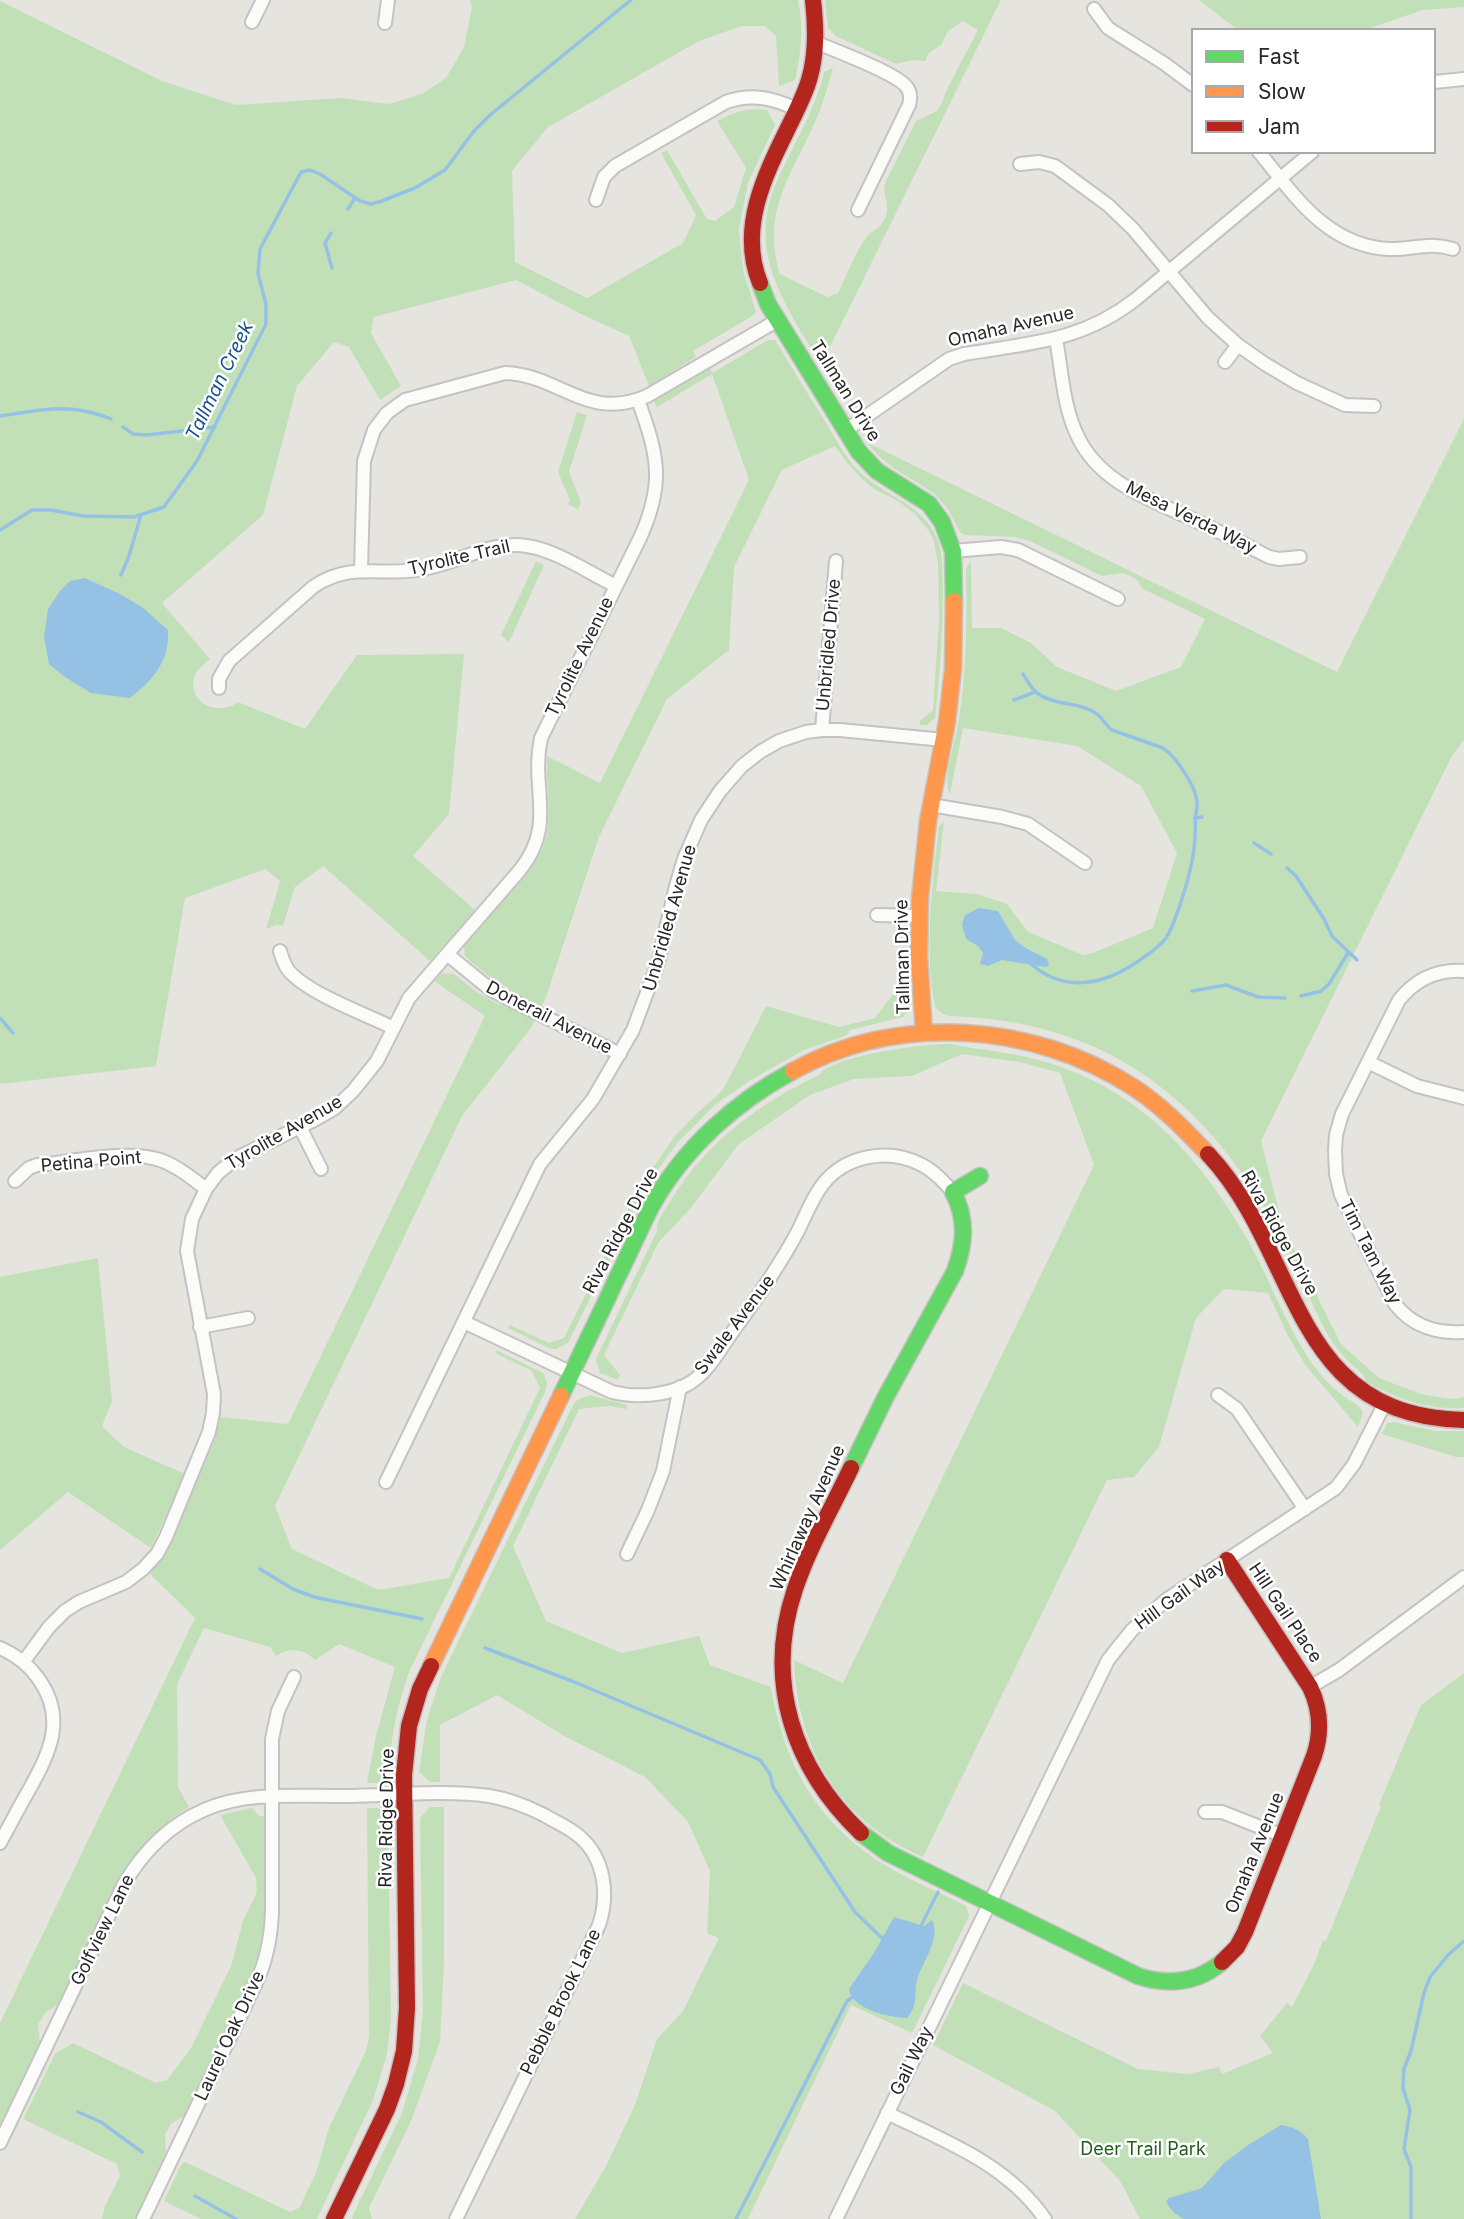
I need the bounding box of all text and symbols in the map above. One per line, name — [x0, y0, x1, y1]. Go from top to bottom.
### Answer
legend — [1191, 28, 1436, 154]
text: Fast — [1258, 44, 1300, 69]
text: Slow — [1258, 79, 1306, 104]
text: Jam — [1258, 114, 1300, 139]
street label: Omaha Avenue — [946, 302, 1076, 352]
water label: Tallman Creek — [181, 318, 259, 444]
street label: Tallman Drive — [805, 336, 885, 446]
street label: Mesa Verda Way — [1122, 477, 1260, 559]
street label: Tyrolite Trail — [406, 536, 512, 580]
street label: Unbridled Drive — [812, 578, 846, 712]
street label: Tyrolite Avenue — [542, 593, 618, 721]
street label: Unbridled Avenue — [639, 842, 701, 994]
street label: Tallman Drive — [891, 899, 915, 1015]
street label: Donerail Avenue — [482, 977, 616, 1059]
street label: Tyrolite Avenue — [222, 1091, 346, 1175]
street label: Petina Point — [40, 1147, 142, 1177]
street label: Riva Ridge Drive — [579, 1164, 663, 1298]
street label: Riva Ridge Drive — [1236, 1167, 1322, 1299]
street label: Tim Tam Way — [1334, 1196, 1406, 1308]
street label: Swale Avenue — [690, 1271, 780, 1379]
street label: Whirlaway Avenue — [766, 1442, 850, 1594]
street label: Hill Gail Way — [1131, 1555, 1229, 1635]
street label: Hill Gail Place — [1244, 1559, 1326, 1667]
street label: Riva Ridge Drive — [375, 1748, 399, 1888]
street label: Omaha Avenue — [1221, 1789, 1289, 1917]
street label: Golfview Lane — [67, 1871, 139, 1989]
street label: Pebble Brook Lane — [516, 1925, 606, 2079]
street label: Laurel Oak Drive — [190, 1968, 270, 2104]
street label: Gail Way — [886, 2023, 938, 2099]
park label: Deer Trail Park — [1080, 2139, 1206, 2161]

